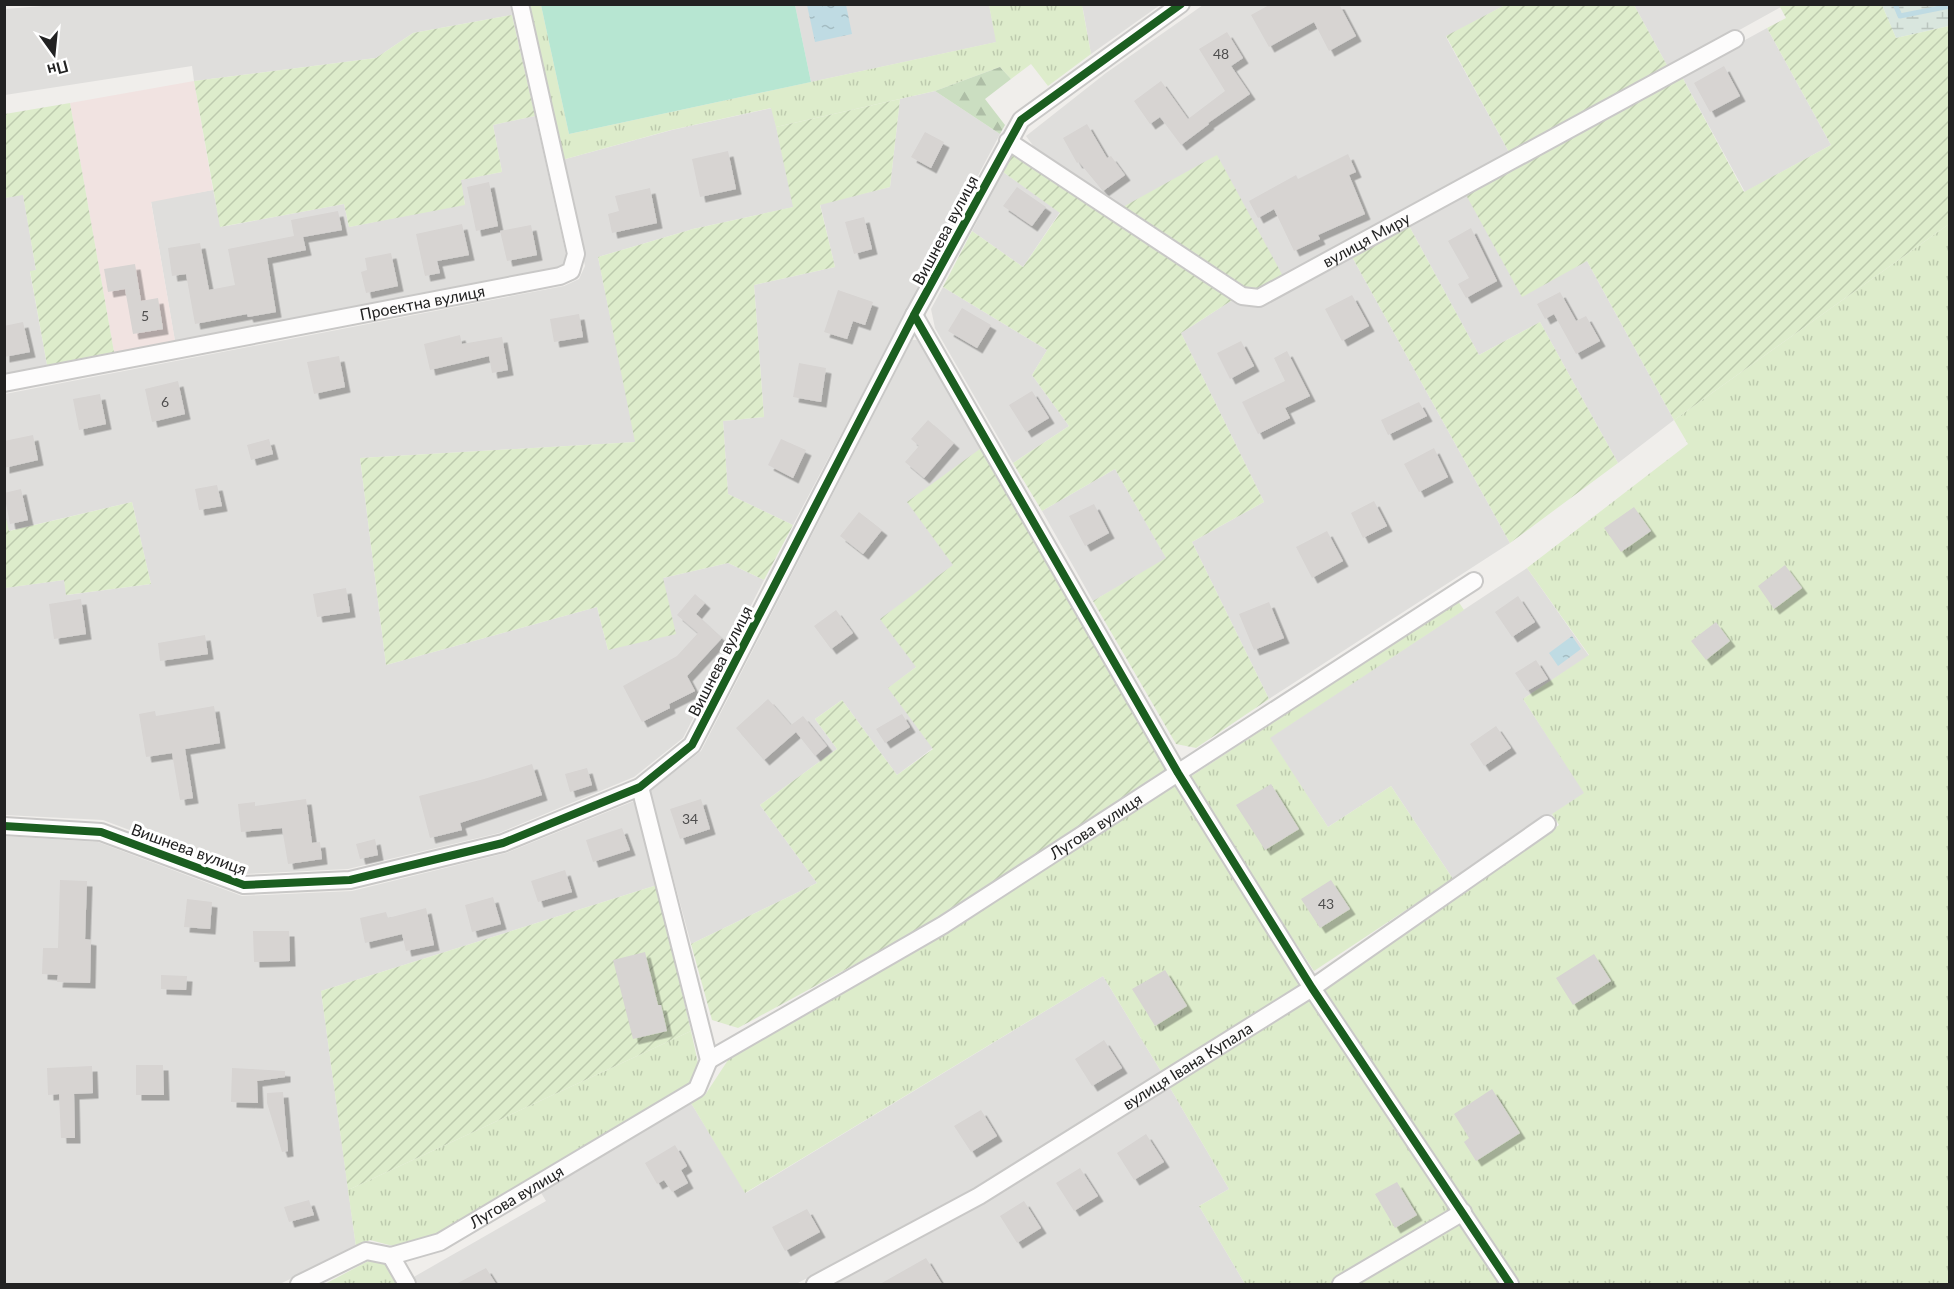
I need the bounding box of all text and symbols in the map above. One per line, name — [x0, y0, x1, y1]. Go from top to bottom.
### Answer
north arrow — [24, 24, 84, 84]
house number: 48 — [1213, 45, 1229, 62]
text: Пн — [45, 57, 71, 81]
street label: Вишнева вулиця — [908, 172, 981, 288]
street label: вулиця Миру — [1319, 207, 1414, 271]
street label: Проектна вулиця — [358, 281, 486, 323]
house number: 5 — [141, 307, 149, 324]
house number: 6 — [161, 393, 169, 410]
street label: Вишнева вулиця — [684, 602, 756, 719]
street label: Лугова вулиця — [1045, 789, 1145, 863]
house number: 34 — [682, 810, 698, 827]
street label: Вишнева вулиця — [129, 819, 249, 878]
house number: 43 — [1318, 895, 1334, 912]
street label: вулиця Івана Купала — [1119, 1018, 1256, 1113]
street label: Лугова вулиця — [465, 1161, 567, 1232]

